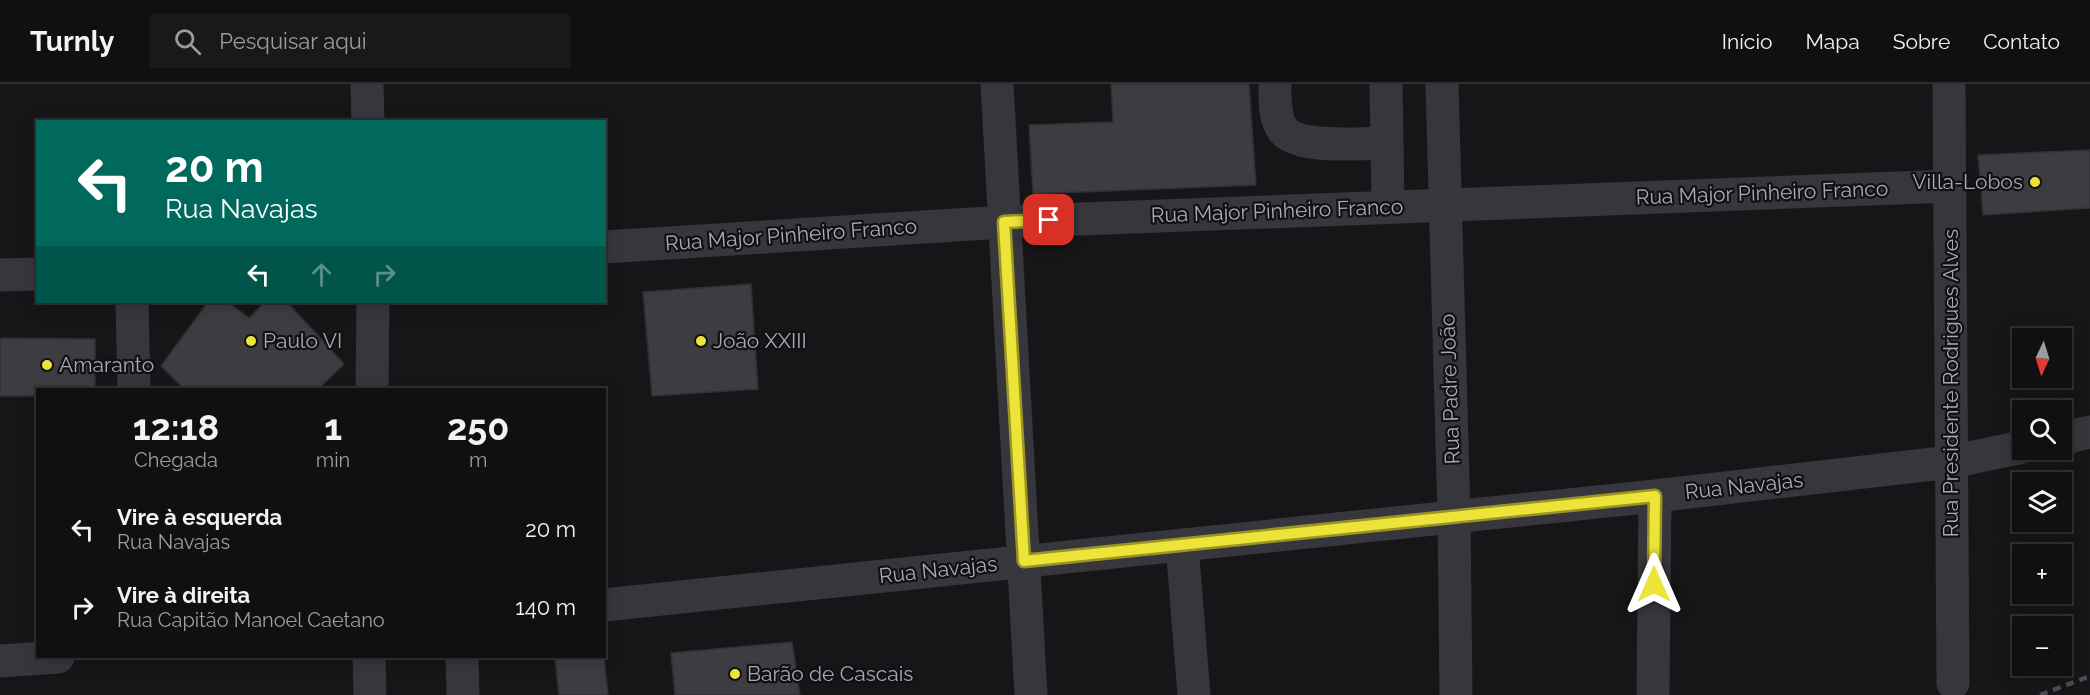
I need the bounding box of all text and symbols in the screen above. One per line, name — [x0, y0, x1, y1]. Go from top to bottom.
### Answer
search box — [150, 14, 570, 68]
text: Turnly — [30, 25, 114, 58]
icon: search — [171, 25, 204, 58]
text: Pesquisar aqui — [219, 28, 367, 54]
text: Início — [1722, 29, 1772, 54]
text: Mapa — [1805, 29, 1860, 54]
text: Sobre — [1893, 29, 1950, 54]
text: Contato — [1983, 29, 2060, 54]
text: 20 m — [165, 143, 264, 192]
icon: left — [66, 144, 144, 222]
place label: Villa-Lobos — [1912, 169, 2023, 194]
marker: Villa-Lobos — [2028, 175, 2042, 189]
street label: Rua Major Pinheiro Franco — [1635, 176, 1889, 209]
text: Rua Navajas — [165, 193, 318, 224]
pin — [1023, 194, 1074, 245]
street label: Rua Major Pinheiro Franco — [1150, 194, 1404, 227]
icon: arrive — [1032, 203, 1065, 236]
street label: Rua Major Pinheiro Franco — [664, 213, 918, 256]
street label: Rua Presidente Rodrigues Alves — [1938, 229, 1963, 537]
icon: left — [242, 258, 275, 291]
icon: ahead — [305, 258, 338, 291]
icon: right — [368, 258, 401, 291]
street label: Rua Padre João — [1434, 313, 1465, 465]
place label: Paulo VI — [263, 328, 342, 353]
place label: João XXIII — [713, 328, 807, 353]
north arrow — [2012, 328, 2072, 388]
map controls — [2012, 328, 2072, 676]
marker: Paulo VI — [244, 334, 258, 348]
marker: João XXIII — [694, 334, 708, 348]
place label: Amaranto — [59, 352, 154, 377]
marker: Amaranto — [40, 358, 54, 372]
button: search — [2012, 400, 2072, 460]
text: 12:18 — [133, 406, 219, 448]
text: 1 — [324, 406, 342, 448]
text: 250 — [447, 406, 509, 448]
text: Chegada — [134, 448, 218, 472]
text: min — [316, 448, 350, 472]
text: m — [469, 448, 487, 472]
street label: Rua Navajas — [1684, 467, 1804, 504]
button: layers — [2012, 472, 2072, 532]
text: Vire à esquerda — [117, 504, 282, 530]
icon: left — [66, 513, 99, 546]
text: 20 m — [525, 516, 576, 542]
text: Rua Navajas — [117, 530, 230, 554]
button: + — [2012, 544, 2072, 604]
street label: Rua Navajas — [878, 551, 998, 588]
position arrow — [1622, 552, 1686, 616]
text: Vire à direita — [117, 582, 250, 608]
icon: right — [66, 591, 99, 624]
text: 140 m — [515, 594, 576, 620]
text: Rua Capitão Manoel Caetano — [117, 608, 385, 632]
button: − — [2012, 616, 2072, 676]
place label: Barão de Cascais — [747, 661, 914, 686]
marker: Barão de Cascais — [728, 667, 742, 681]

